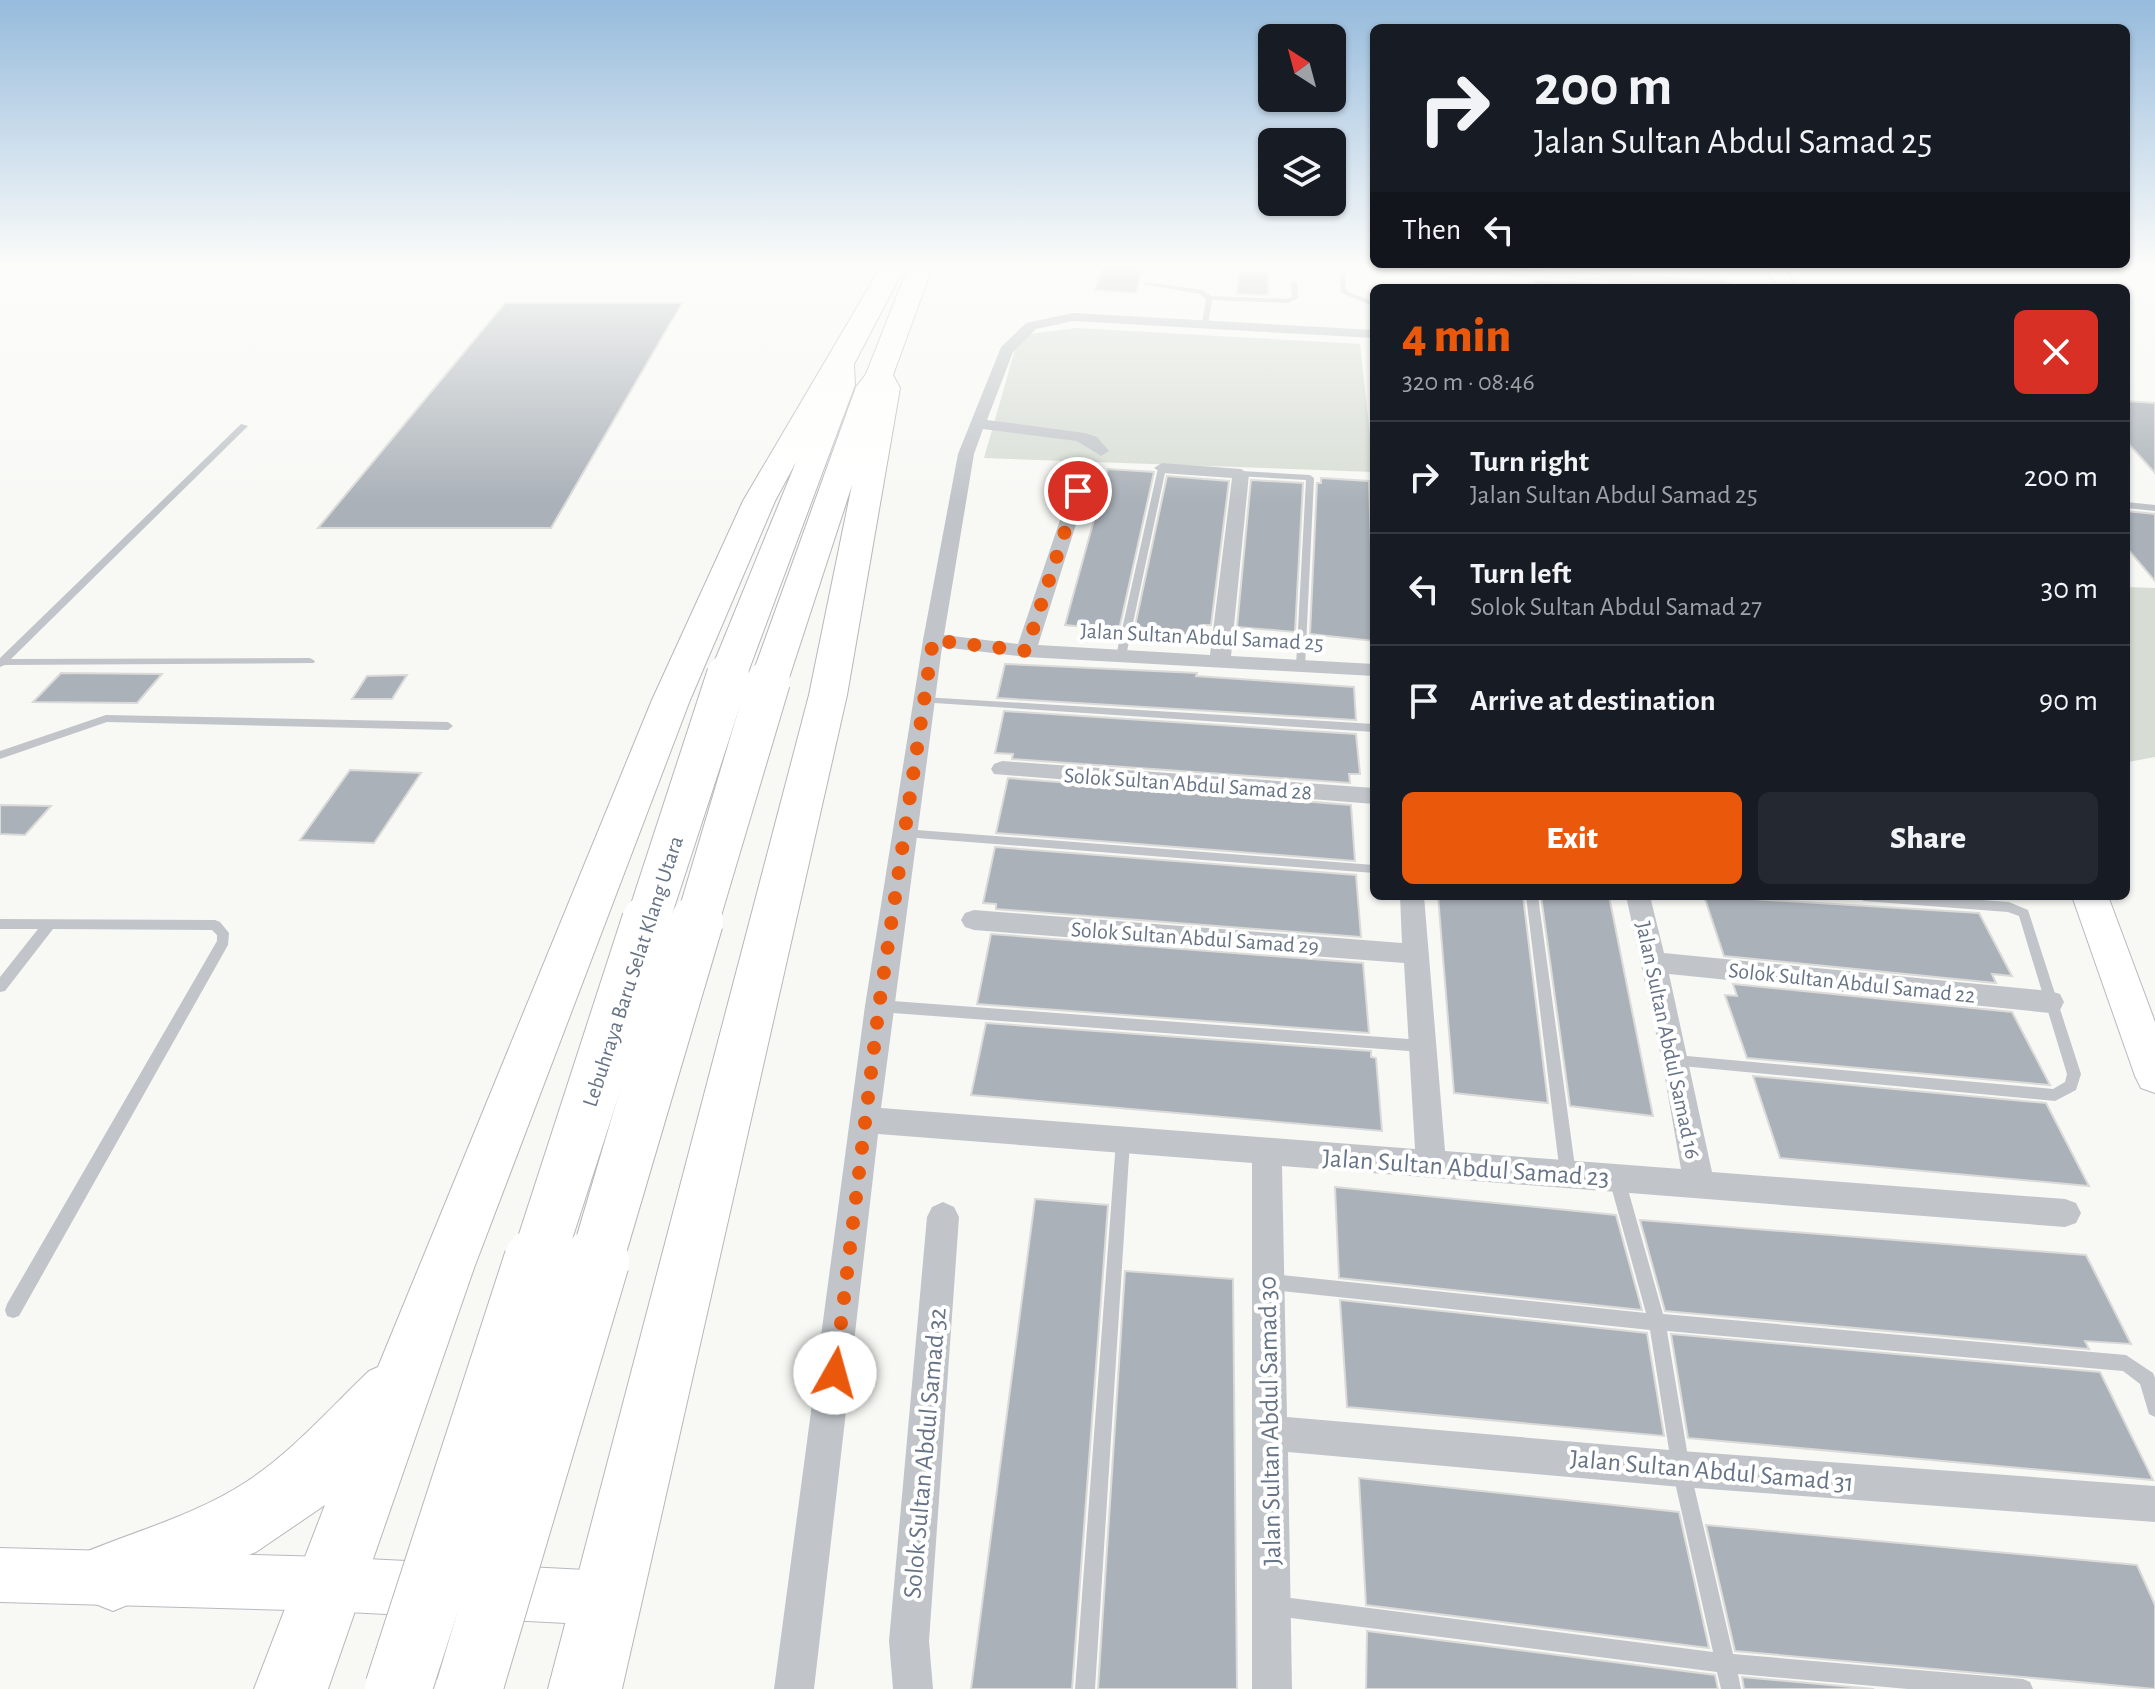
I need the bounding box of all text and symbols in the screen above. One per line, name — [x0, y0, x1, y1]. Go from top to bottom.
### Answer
north arrow — [1258, 24, 1346, 112]
map controls — [1258, 24, 1346, 216]
icon: right — [1402, 56, 1506, 160]
text: 200 m — [1534, 59, 1672, 115]
text: Jalan Sultan Abdul Samad 25 — [1534, 124, 1932, 160]
button: layers — [1258, 128, 1346, 216]
icon: left — [1477, 208, 1521, 252]
text: Then — [1402, 215, 1461, 245]
button: close — [2014, 310, 2098, 394]
text: 4 min — [1402, 313, 1511, 361]
text: 320 m · 08:46 — [1402, 369, 1535, 395]
text: Turn right — [1470, 447, 1589, 477]
icon: right — [1402, 455, 1446, 499]
pin — [1044, 457, 1112, 525]
text: 200 m — [2024, 462, 2098, 492]
icon: arrive — [1056, 469, 1100, 513]
text: Jalan Sultan Abdul Samad 25 — [1470, 482, 1758, 508]
text: Turn left — [1470, 559, 1571, 589]
icon: left — [1402, 567, 1446, 611]
text: 30 m — [2041, 574, 2098, 604]
text: Solok Sultan Abdul Samad 27 — [1470, 594, 1762, 620]
street label: Jalan Sultan Abdul Samad 25 — [1080, 620, 1324, 654]
icon: arrive — [1402, 679, 1446, 723]
text: Arrive at destination — [1470, 686, 1716, 716]
text: 90 m — [2039, 686, 2098, 716]
street label: Solok Sultan Abdul Samad 28 — [1063, 764, 1313, 804]
button: Exit — [1402, 792, 1742, 884]
button: Share — [1758, 792, 2098, 884]
street label: Lebuhraya Baru Selat Klang Utara — [579, 833, 687, 1109]
street label: Solok Sultan Abdul Samad 29 — [1070, 918, 1320, 958]
street label: Jalan Sultan Abdul Samad 16 — [1632, 919, 1704, 1161]
street label: Solok Sultan Abdul Samad 22 — [1727, 959, 1976, 1007]
street label: Jalan Sultan Abdul Samad 23 — [1322, 1145, 1610, 1191]
street label: Jalan Sultan Abdul Samad 30 — [1254, 1276, 1286, 1566]
street label: Solok Sultan Abdul Samad 32 — [899, 1306, 951, 1600]
position arrow — [793, 1331, 877, 1415]
street label: Jalan Sultan Abdul Samad 31 — [1569, 1446, 1855, 1496]

